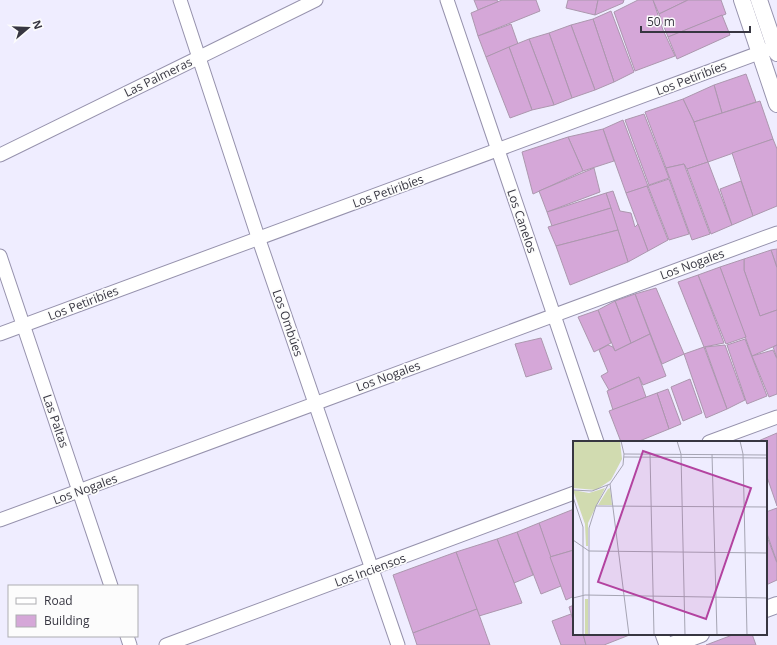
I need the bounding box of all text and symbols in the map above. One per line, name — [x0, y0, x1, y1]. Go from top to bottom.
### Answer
north arrow — [8, 8, 48, 48]
scale bar — [641, 8, 750, 34]
text: 50 m — [647, 13, 675, 30]
text: N — [29, 18, 46, 31]
street label: Las Palmeras — [121, 53, 195, 101]
street label: Los Petiribíes — [653, 57, 729, 99]
street label: Los Petiribíes — [350, 170, 426, 212]
street label: Los Canelos — [503, 187, 541, 256]
street label: Los Nogales — [657, 244, 727, 283]
street label: Los Petiribíes — [45, 282, 121, 324]
street label: Los Ombúes — [269, 287, 308, 359]
street label: Los Nogales — [353, 356, 423, 395]
street label: Las Paltas — [39, 392, 73, 450]
inset map — [573, 441, 767, 635]
street label: Los Nogales — [50, 469, 120, 508]
street label: Los Inciensos — [332, 549, 408, 591]
legend — [8, 585, 138, 637]
text: Road — [44, 592, 73, 609]
text: Building — [44, 612, 90, 629]

